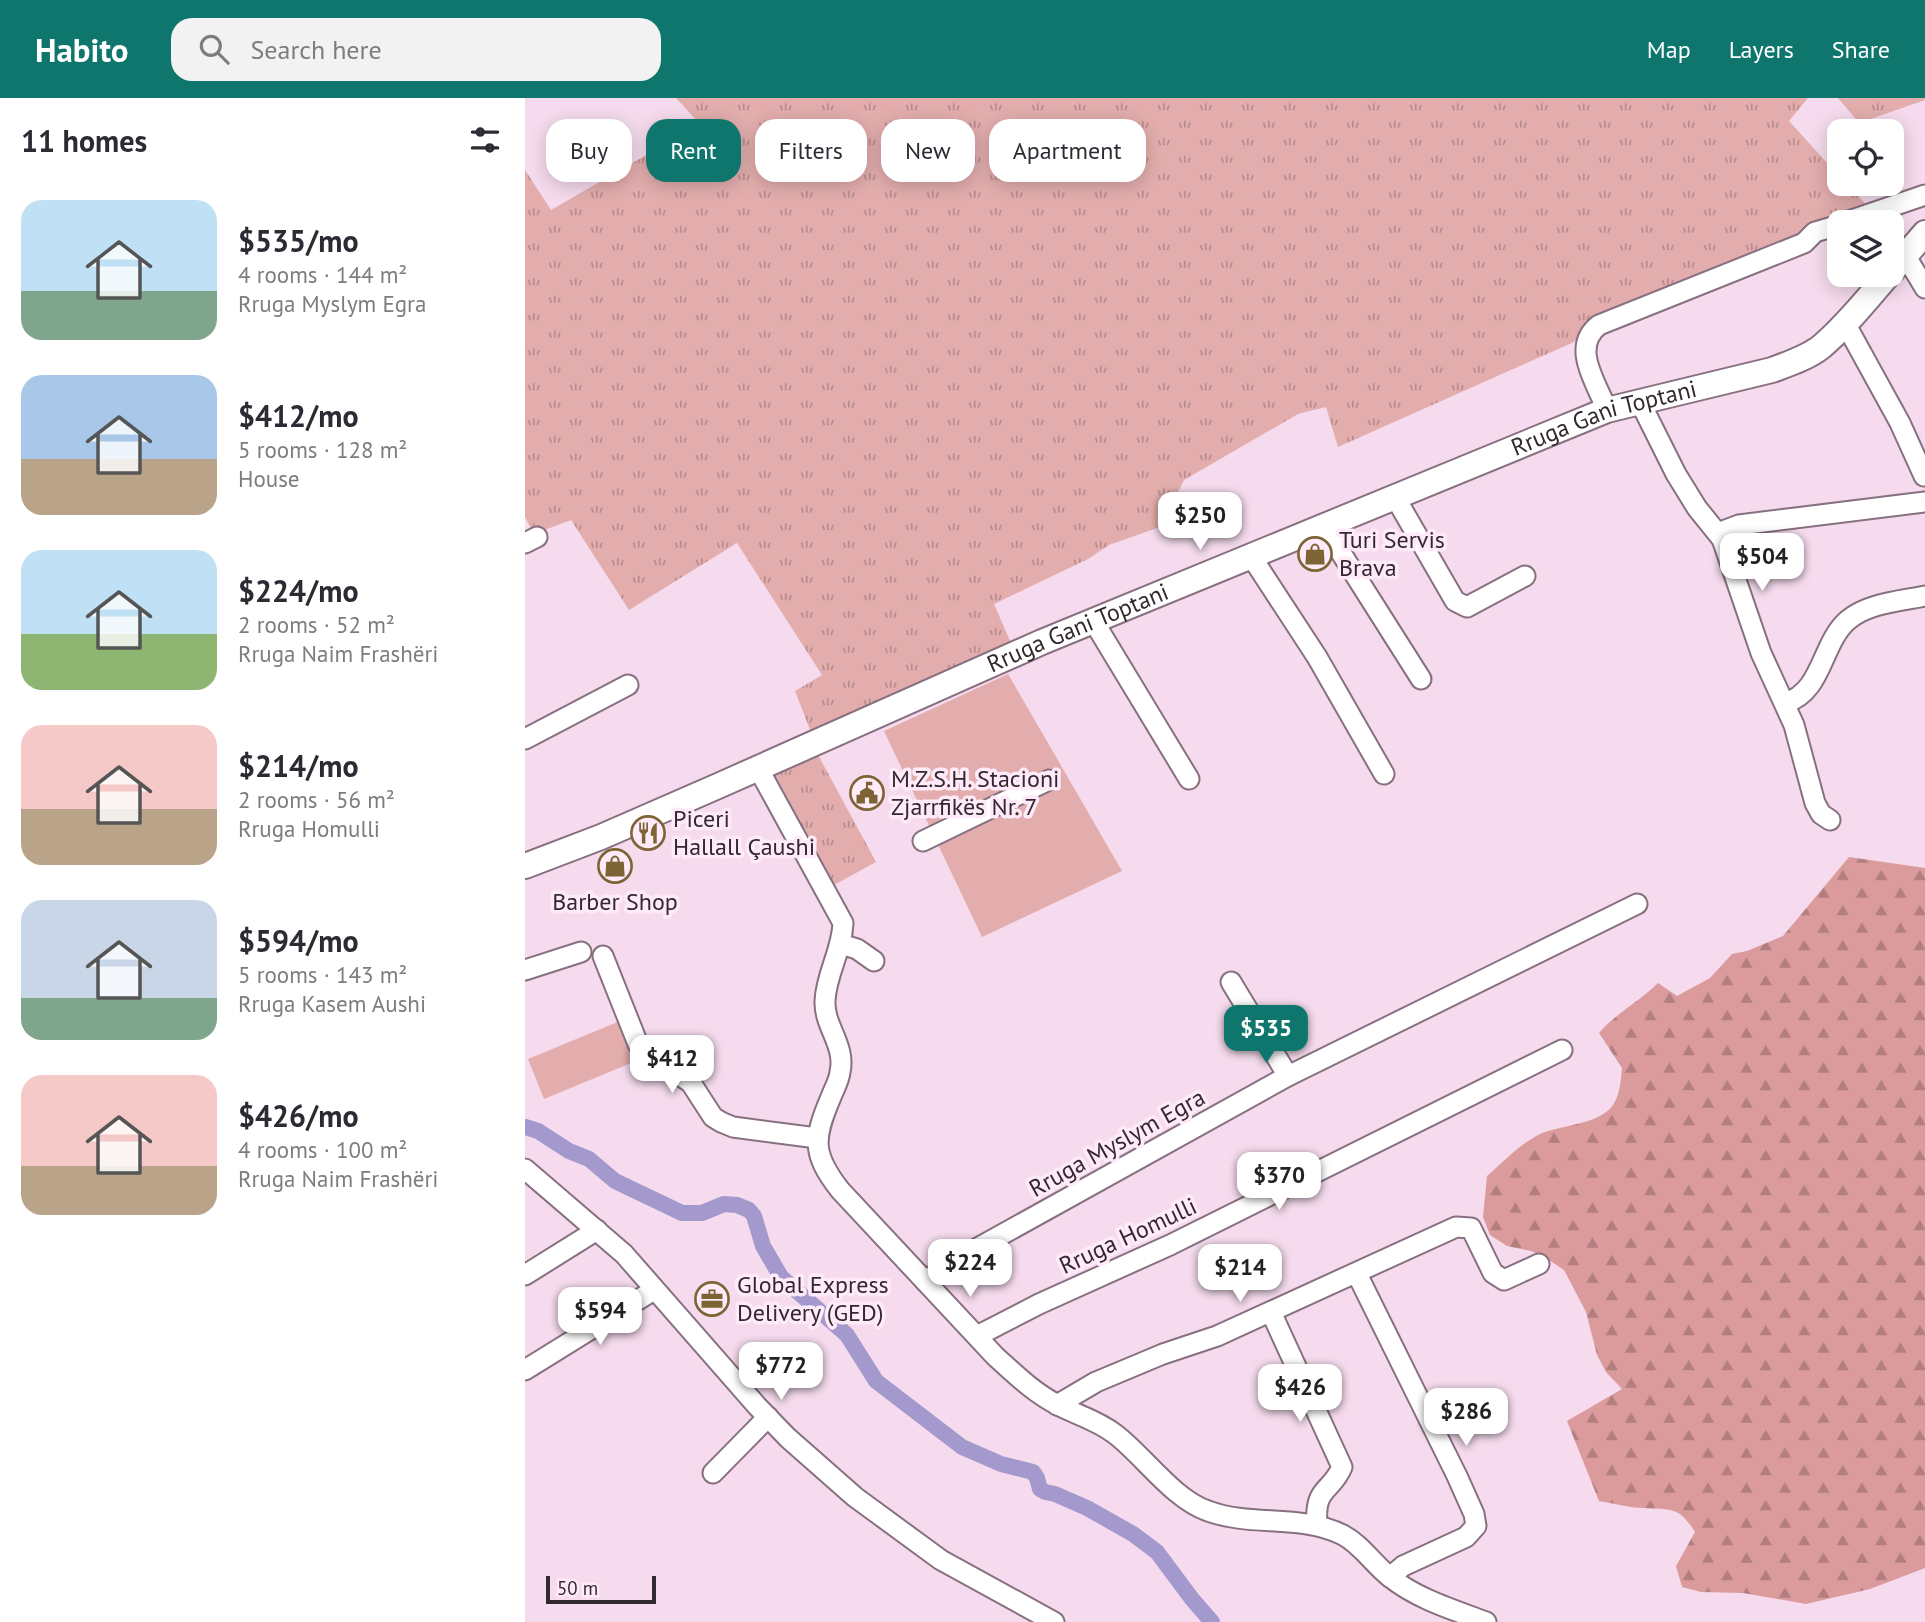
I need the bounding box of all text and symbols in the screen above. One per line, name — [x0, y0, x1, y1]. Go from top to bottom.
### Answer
search box — [171, 18, 661, 81]
text: Habito — [35, 28, 129, 71]
icon: search — [195, 30, 233, 68]
text: Search here — [251, 33, 382, 66]
text: Map — [1647, 34, 1691, 65]
text: Layers — [1729, 34, 1794, 65]
text: Share — [1832, 34, 1890, 65]
chip: Buy — [546, 119, 632, 182]
chip: Rent — [646, 119, 741, 182]
chip: Filters — [755, 119, 867, 182]
chip: New — [881, 119, 975, 182]
chip: Apartment — [989, 119, 1146, 182]
map controls — [1827, 119, 1904, 287]
button: locate — [1827, 119, 1904, 196]
text: 11 homes — [21, 121, 147, 160]
icon: filters — [466, 121, 504, 159]
button: layers — [1827, 210, 1904, 287]
text: $535/mo — [238, 221, 359, 260]
icon: home — [77, 228, 161, 312]
text: 4 rooms · 144 m² — [238, 260, 407, 289]
text: Rruga Myslym Egra — [238, 289, 426, 318]
street label: Rruga Gani Toptani — [1506, 373, 1700, 463]
text: $412/mo — [238, 396, 359, 435]
icon: home — [77, 403, 161, 487]
text: 5 rooms · 128 m² — [238, 435, 407, 464]
text: House — [238, 464, 300, 493]
pin: $250 — [1159, 492, 1241, 552]
text: $250 — [1174, 500, 1226, 529]
place label: Turi Servis Brava — [1339, 524, 1445, 583]
pin: $504 — [1721, 533, 1803, 593]
shop icon: Turi Servis Brava — [1296, 535, 1334, 573]
text: $504 — [1736, 541, 1788, 570]
text: $224/mo — [238, 571, 359, 610]
street label: Rruga Gani Toptani — [982, 576, 1173, 679]
icon: home — [77, 578, 161, 662]
text: 2 rooms · 52 m² — [238, 610, 395, 639]
text: Rruga Naim Frashëri — [238, 639, 439, 668]
text: $214/mo — [238, 746, 359, 785]
icon: home — [77, 753, 161, 837]
place label: M.Z.S.H. Stacioni Zjarrfikës Nr. 7 — [891, 763, 1059, 822]
public building icon: M.Z.S.H. Stacioni Zjarrfikës Nr. 7 — [848, 774, 886, 812]
text: 2 rooms · 56 m² — [238, 785, 395, 814]
place label: Piceri Hallall Çaushi — [673, 803, 815, 862]
text: Rruga Homulli — [238, 814, 380, 843]
restaurant icon: Piceri Hallall Çaushi — [629, 814, 667, 852]
shop icon: Barber Shop — [596, 847, 634, 885]
place label: Barber Shop — [552, 886, 678, 917]
text: $594/mo — [238, 921, 359, 960]
icon: home — [77, 928, 161, 1012]
text: 5 rooms · 143 m² — [238, 960, 407, 989]
text: Rruga Kasem Aushi — [238, 989, 426, 1018]
pin: $535 — [1225, 1006, 1307, 1065]
text: $535 — [1240, 1013, 1292, 1042]
pin: $412 — [631, 1035, 713, 1095]
text: $412 — [646, 1043, 698, 1072]
street label: Rruga Myslym Egra — [1023, 1081, 1210, 1204]
text: $426/mo — [238, 1096, 359, 1135]
icon: home — [77, 1103, 161, 1187]
text: 4 rooms · 100 m² — [238, 1135, 407, 1164]
pin: $370 — [1238, 1152, 1320, 1212]
text: $370 — [1253, 1160, 1305, 1189]
text: Rruga Naim Frashëri — [238, 1164, 439, 1193]
street label: Rruga Homulli — [1054, 1190, 1201, 1281]
pin: $224 — [929, 1240, 1011, 1299]
pin: $214 — [1199, 1244, 1281, 1304]
text: $224 — [944, 1247, 996, 1276]
text: $214 — [1214, 1252, 1266, 1281]
place label: Global Express Delivery (GED) — [737, 1269, 889, 1328]
office icon: Global Express Delivery (GED) — [693, 1280, 731, 1318]
pin: $594 — [559, 1288, 641, 1347]
text: $594 — [574, 1295, 626, 1324]
pin: $772 — [740, 1342, 822, 1402]
text: $772 — [755, 1350, 807, 1379]
pin: $426 — [1259, 1364, 1341, 1424]
text: $426 — [1274, 1372, 1326, 1401]
pin: $286 — [1425, 1388, 1507, 1448]
text: $286 — [1440, 1396, 1492, 1425]
scale bar — [546, 1573, 656, 1605]
text: 50 m — [557, 1576, 598, 1600]

